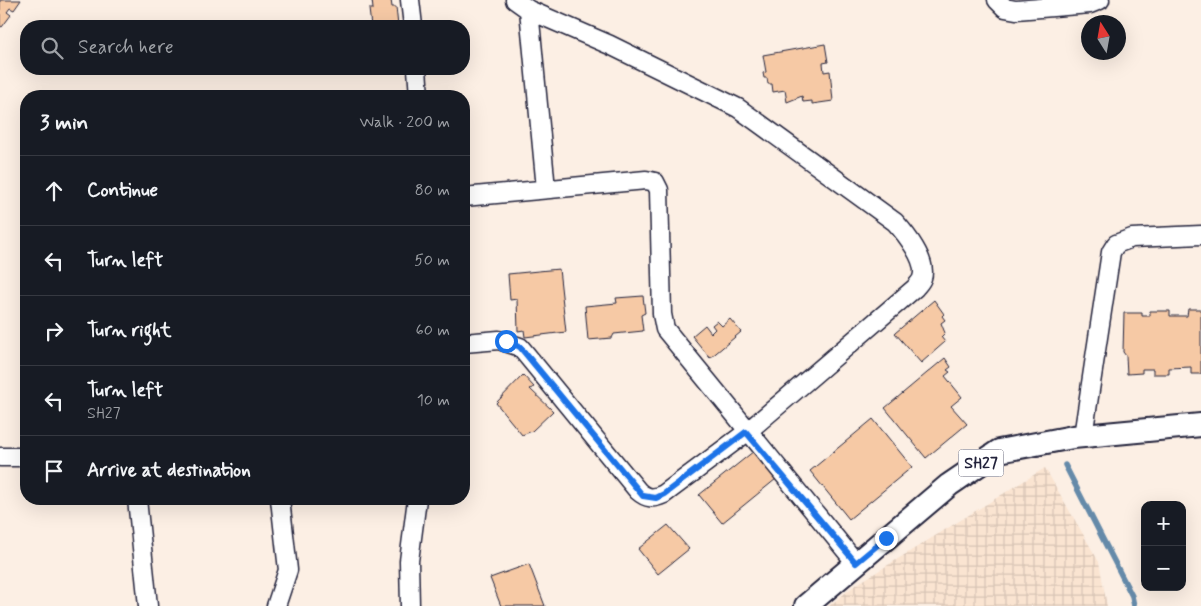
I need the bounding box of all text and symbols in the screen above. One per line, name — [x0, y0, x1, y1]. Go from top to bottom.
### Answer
north arrow — [1081, 15, 1126, 60]
search box — [20, 20, 470, 75]
icon: search — [38, 34, 66, 62]
text: Search here — [78, 35, 174, 60]
text: 3 min — [40, 109, 88, 137]
text: Walk · 200 m — [359, 112, 450, 133]
icon: ahead — [40, 177, 68, 205]
text: Continue — [87, 178, 158, 203]
text: 80 m — [415, 180, 450, 201]
icon: left — [40, 247, 68, 275]
text: Turn left — [87, 248, 163, 273]
text: 50 m — [414, 250, 450, 271]
icon: right — [40, 317, 68, 345]
text: Turn right — [87, 318, 171, 343]
text: 60 m — [416, 320, 450, 341]
route start — [495, 330, 518, 353]
text: Turn left — [87, 378, 163, 403]
icon: left — [40, 387, 68, 415]
text: 10 m — [417, 390, 450, 411]
text: SH27 — [87, 403, 121, 424]
road number: SH27 — [958, 449, 1004, 476]
icon: arrive — [40, 457, 68, 485]
text: Arrive at destination — [87, 458, 251, 483]
map controls — [1141, 501, 1186, 591]
button: + — [1141, 501, 1186, 546]
route end — [875, 527, 898, 550]
button: − — [1141, 546, 1186, 591]

